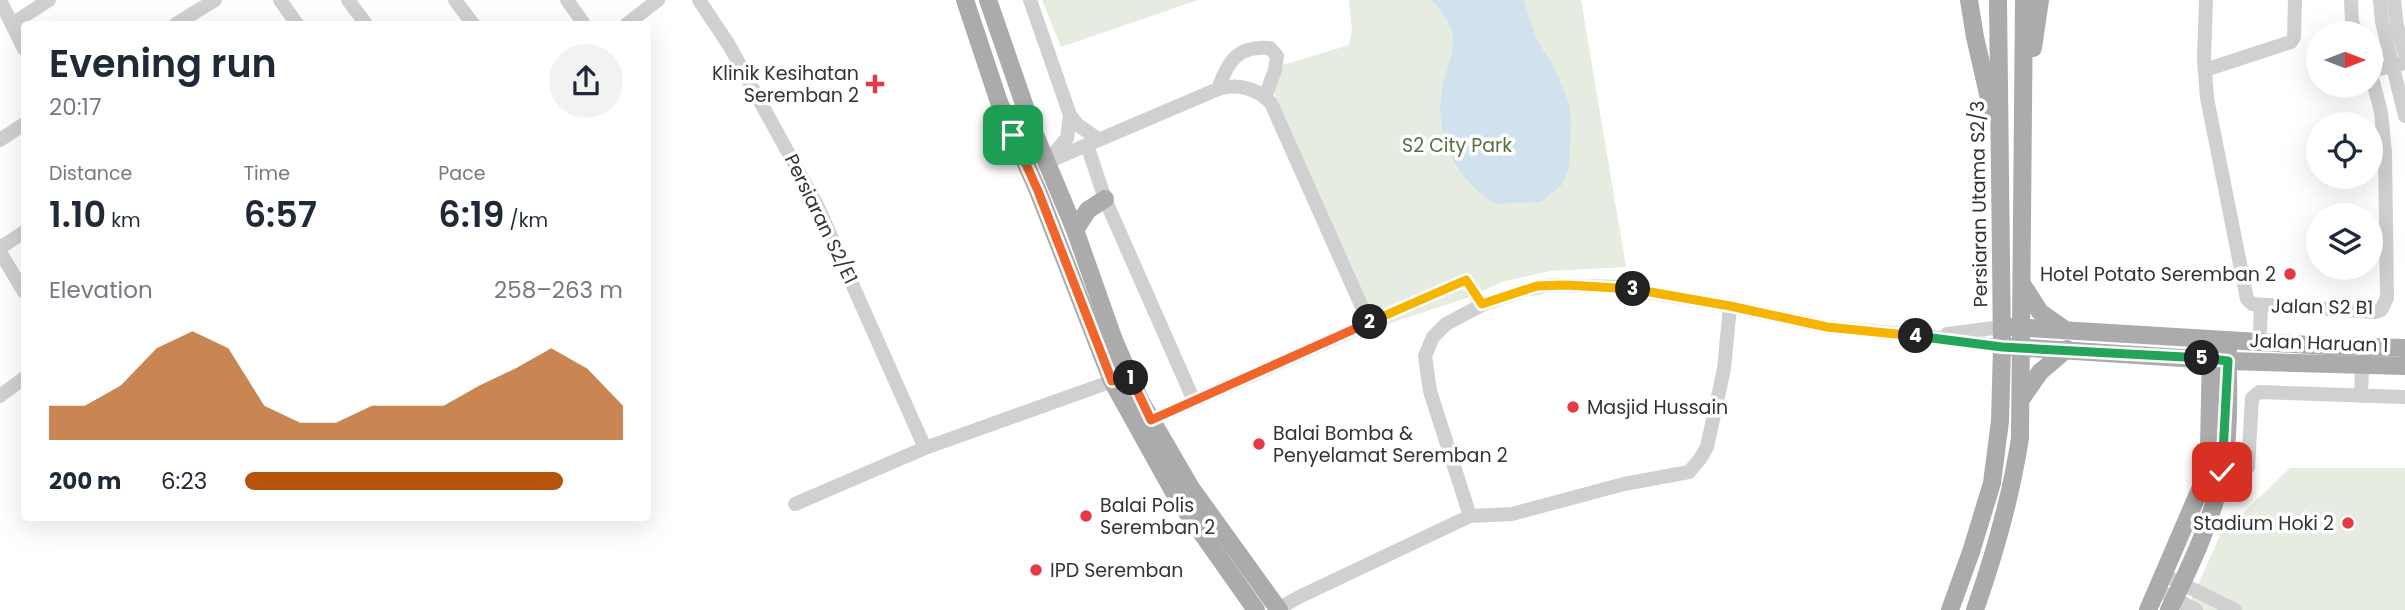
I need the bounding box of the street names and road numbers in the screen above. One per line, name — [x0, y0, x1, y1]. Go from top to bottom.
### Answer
street label: Persiaran Utama S2/3 — [1964, 100, 1994, 308]
street label: Persiaran S2/E1 — [778, 150, 864, 288]
street label: Jalan S2 B1 — [2270, 293, 2374, 321]
street label: Jalan Haruan 1 — [2249, 327, 2389, 359]

